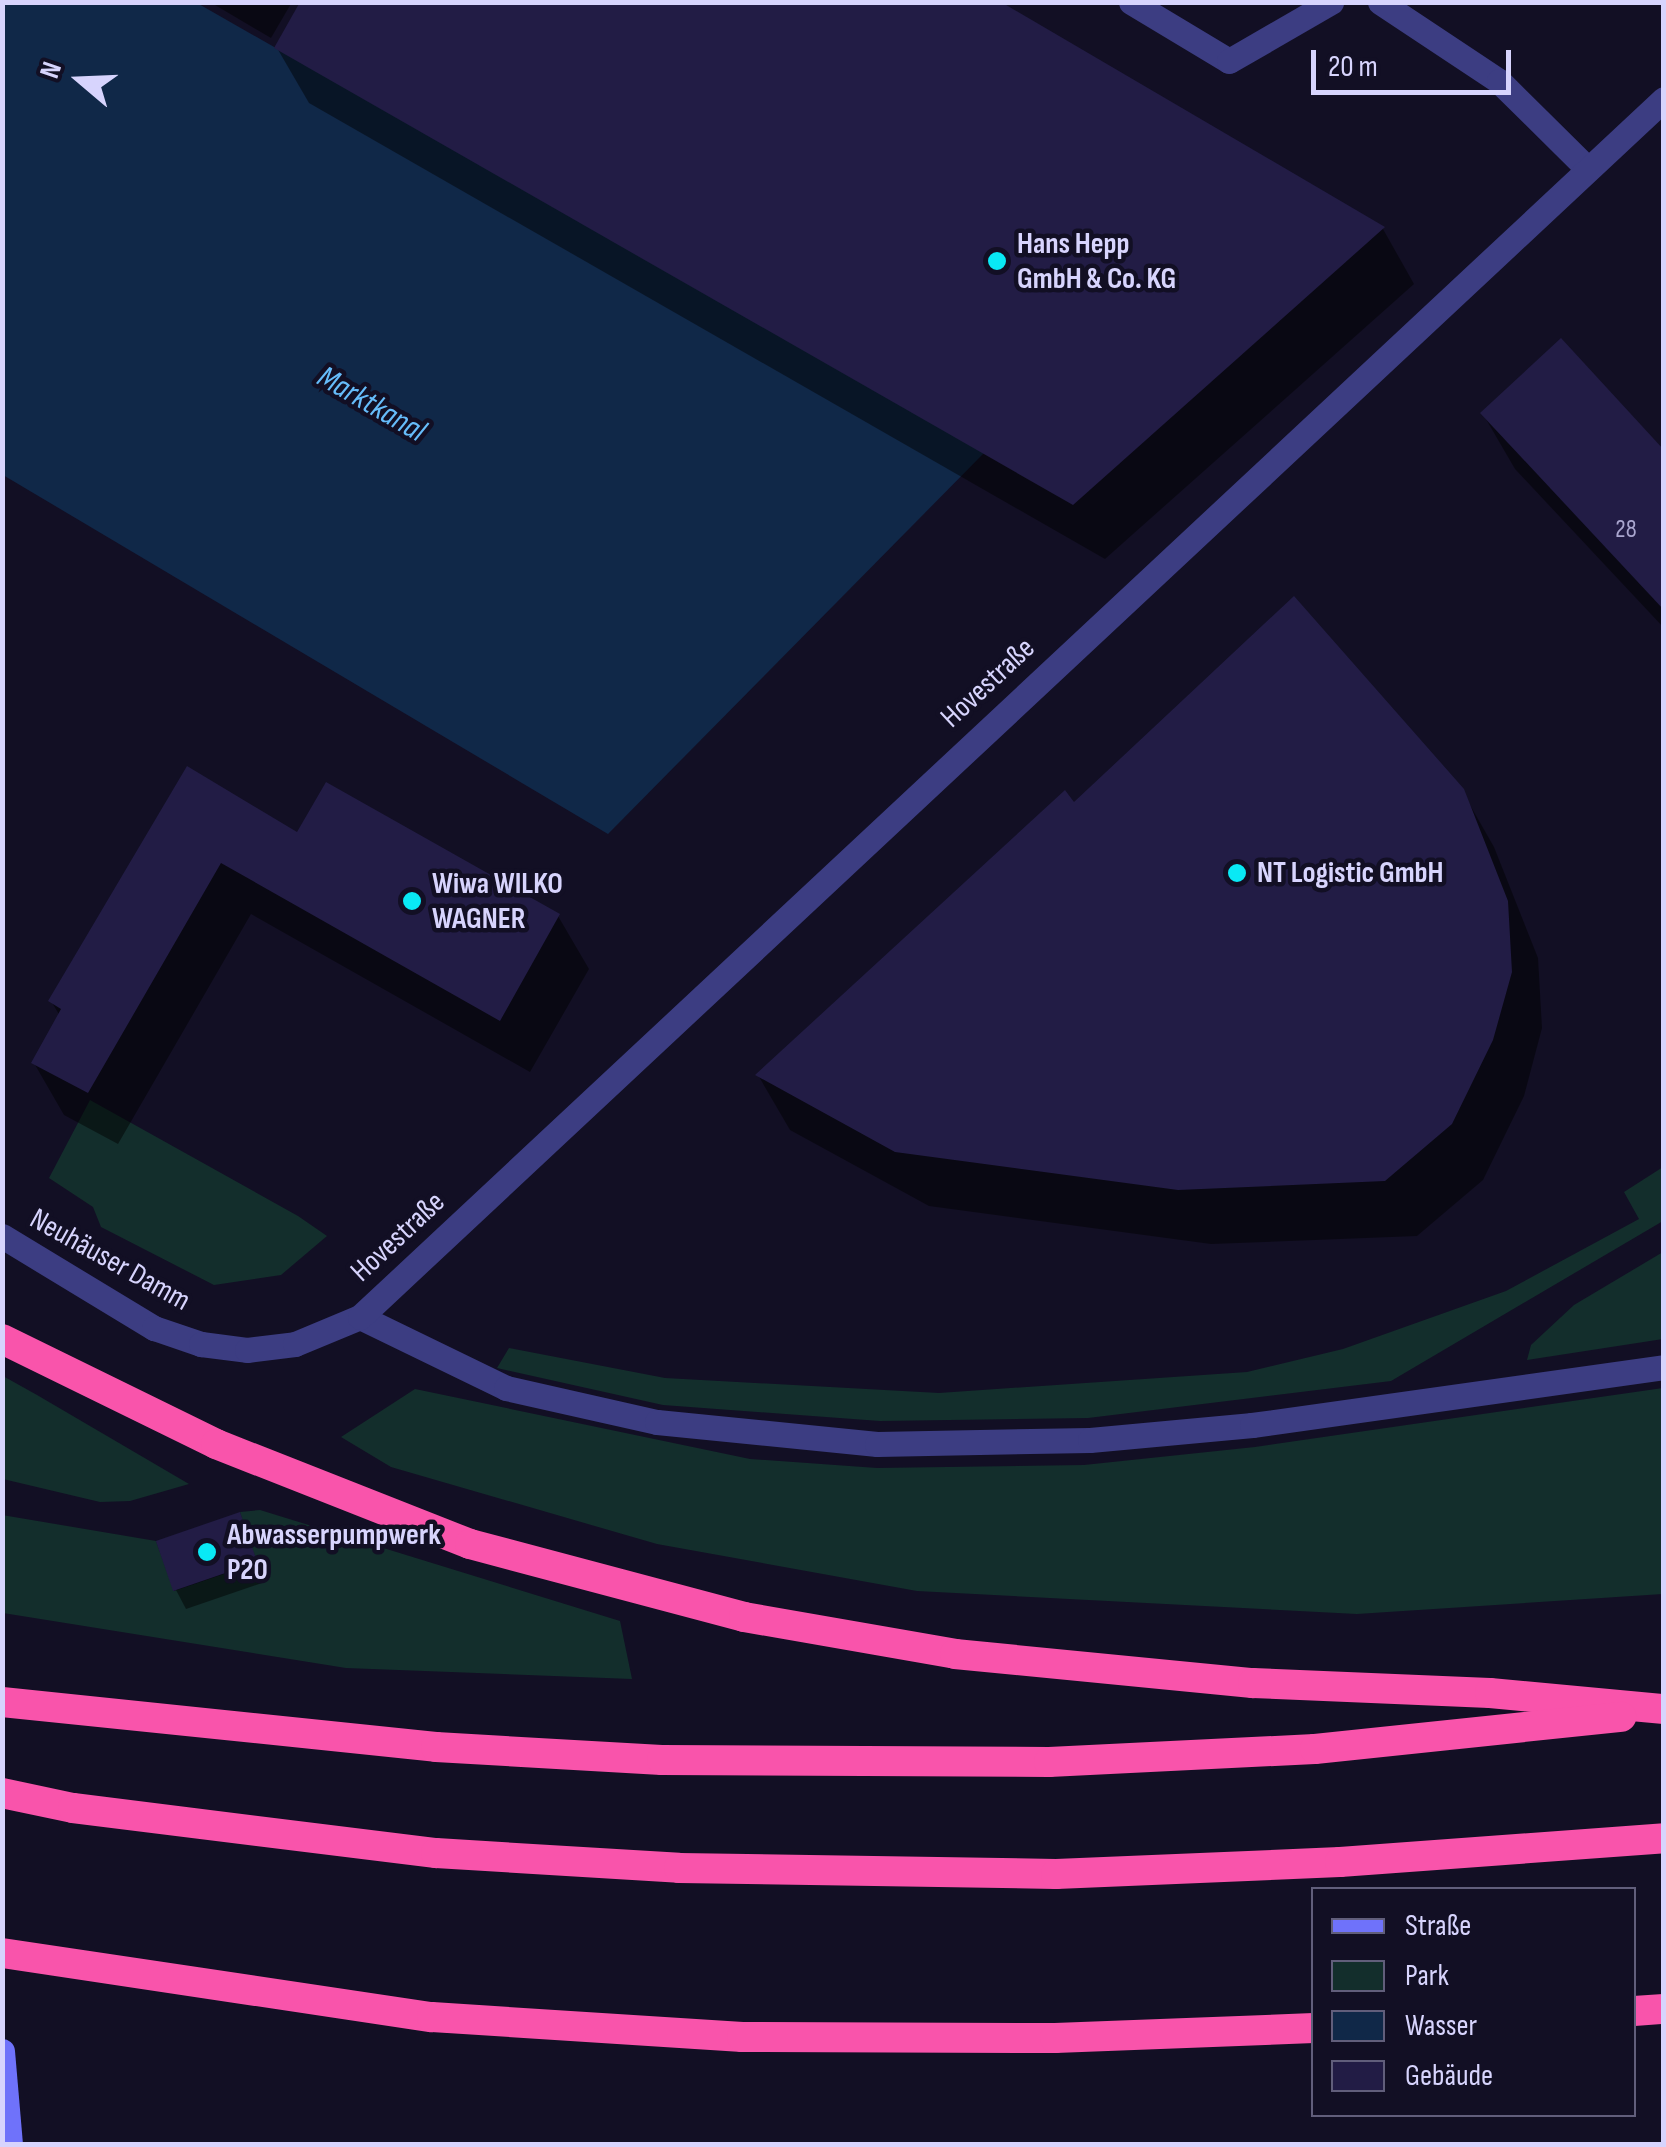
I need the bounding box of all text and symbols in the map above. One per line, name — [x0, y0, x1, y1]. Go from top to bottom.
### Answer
north arrow — [30, 30, 130, 130]
scale bar — [1316, 30, 1516, 92]
text: 20 m — [1328, 49, 1378, 85]
text: N — [33, 58, 69, 83]
place label: Hans Hepp GmbH & Co. KG — [1017, 226, 1176, 296]
marker: Hans Hepp GmbH & Co. KG — [986, 250, 1008, 272]
water label: Marktkanal — [310, 359, 432, 451]
house number: 28 — [1615, 515, 1637, 545]
street label: Hovestraße — [934, 631, 1042, 735]
place label: NT Logistic GmbH — [1257, 855, 1444, 891]
marker: NT Logistic GmbH — [1226, 862, 1248, 884]
place label: Wiwa WILKO WAGNER — [432, 866, 563, 936]
marker: Wiwa WILKO WAGNER — [401, 890, 423, 912]
street label: Hovestraße — [344, 1185, 452, 1289]
street label: Neuhäuser Damm — [24, 1201, 196, 1319]
place label: Abwasserpumpwerk P20 — [227, 1517, 441, 1588]
marker: Abwasserpumpwerk P20 — [196, 1541, 218, 1563]
legend — [1311, 1887, 1636, 2117]
text: Straße — [1405, 1908, 1471, 1944]
text: Park — [1405, 1958, 1449, 1994]
text: Wasser — [1405, 2008, 1477, 2044]
text: Gebäude — [1405, 2058, 1493, 2094]

